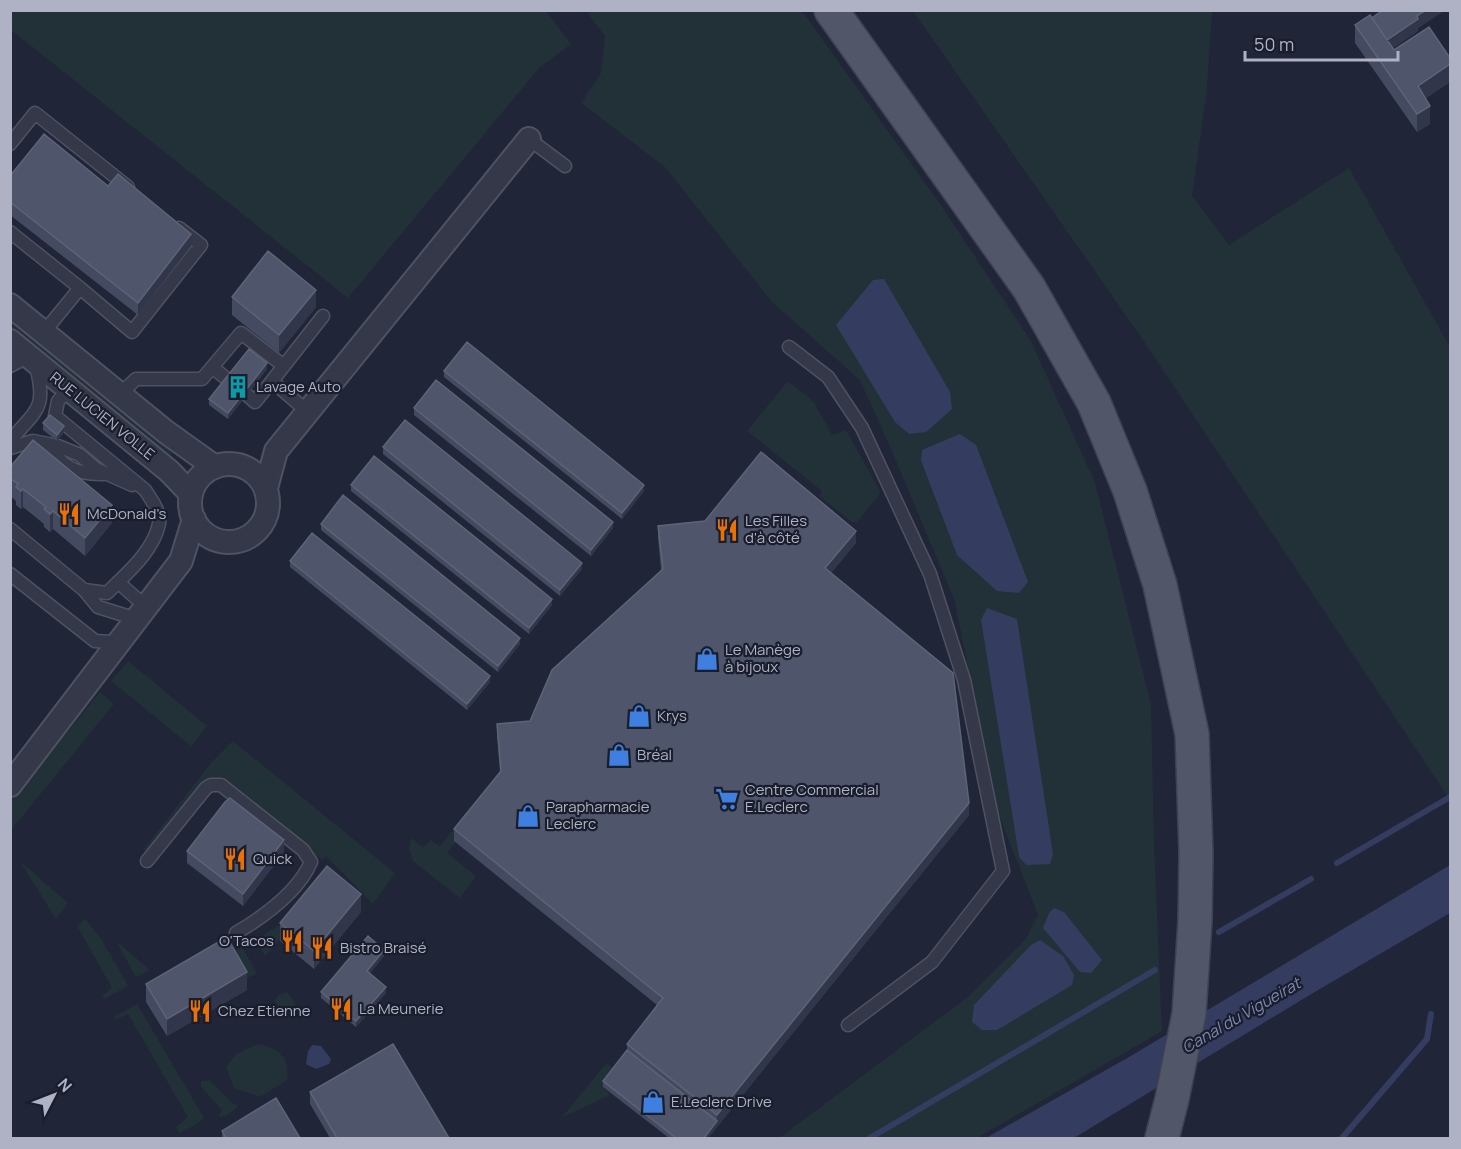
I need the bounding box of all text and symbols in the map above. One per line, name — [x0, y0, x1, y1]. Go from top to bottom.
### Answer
scale bar — [1245, 24, 1398, 62]
text: 50 m — [1254, 32, 1294, 56]
street label: RUE LUCIEN VOLLE — [45, 367, 159, 464]
building icon: Lavage Auto — [225, 374, 251, 400]
place label: Lavage Auto — [256, 376, 341, 397]
restaurant icon: McDonald's — [56, 501, 82, 527]
place label: McDonald's — [87, 503, 166, 524]
place label: Les Filles d'à côté — [745, 510, 807, 548]
restaurant icon: Les Filles d'à côté — [714, 517, 740, 543]
place label: Le Manège à bijoux — [725, 639, 801, 677]
shop icon: Le Manège à bijoux — [694, 646, 720, 672]
shop icon: Krys — [626, 703, 652, 729]
place label: Krys — [657, 705, 687, 726]
shop icon: Bréal — [606, 742, 632, 768]
place label: Bréal — [637, 744, 672, 765]
place label: Centre Commercial E.Leclerc — [745, 779, 879, 817]
supermarket icon: Centre Commercial E.Leclerc — [714, 786, 740, 812]
place label: Parapharmacie Leclerc — [546, 796, 650, 834]
shop icon: Parapharmacie Leclerc — [515, 803, 541, 829]
restaurant icon: Quick — [222, 846, 248, 872]
place label: Quick — [253, 848, 293, 869]
restaurant icon: O'Tacos — [279, 928, 305, 954]
place label: O'Tacos — [219, 930, 274, 951]
restaurant icon: Bistro Braisé — [309, 935, 335, 961]
place label: Bistro Braisé — [340, 937, 427, 958]
water label: Canal du Vigueirat — [1178, 971, 1306, 1058]
restaurant icon: La Meunerie — [328, 996, 354, 1022]
restaurant icon: Chez Etienne — [187, 998, 213, 1024]
place label: La Meunerie — [359, 998, 444, 1019]
place label: Chez Etienne — [218, 1000, 311, 1021]
north arrow — [24, 1065, 84, 1125]
text: N — [53, 1073, 77, 1097]
shop icon: E.Leclerc Drive — [640, 1089, 666, 1115]
place label: E.Leclerc Drive — [671, 1091, 772, 1112]

